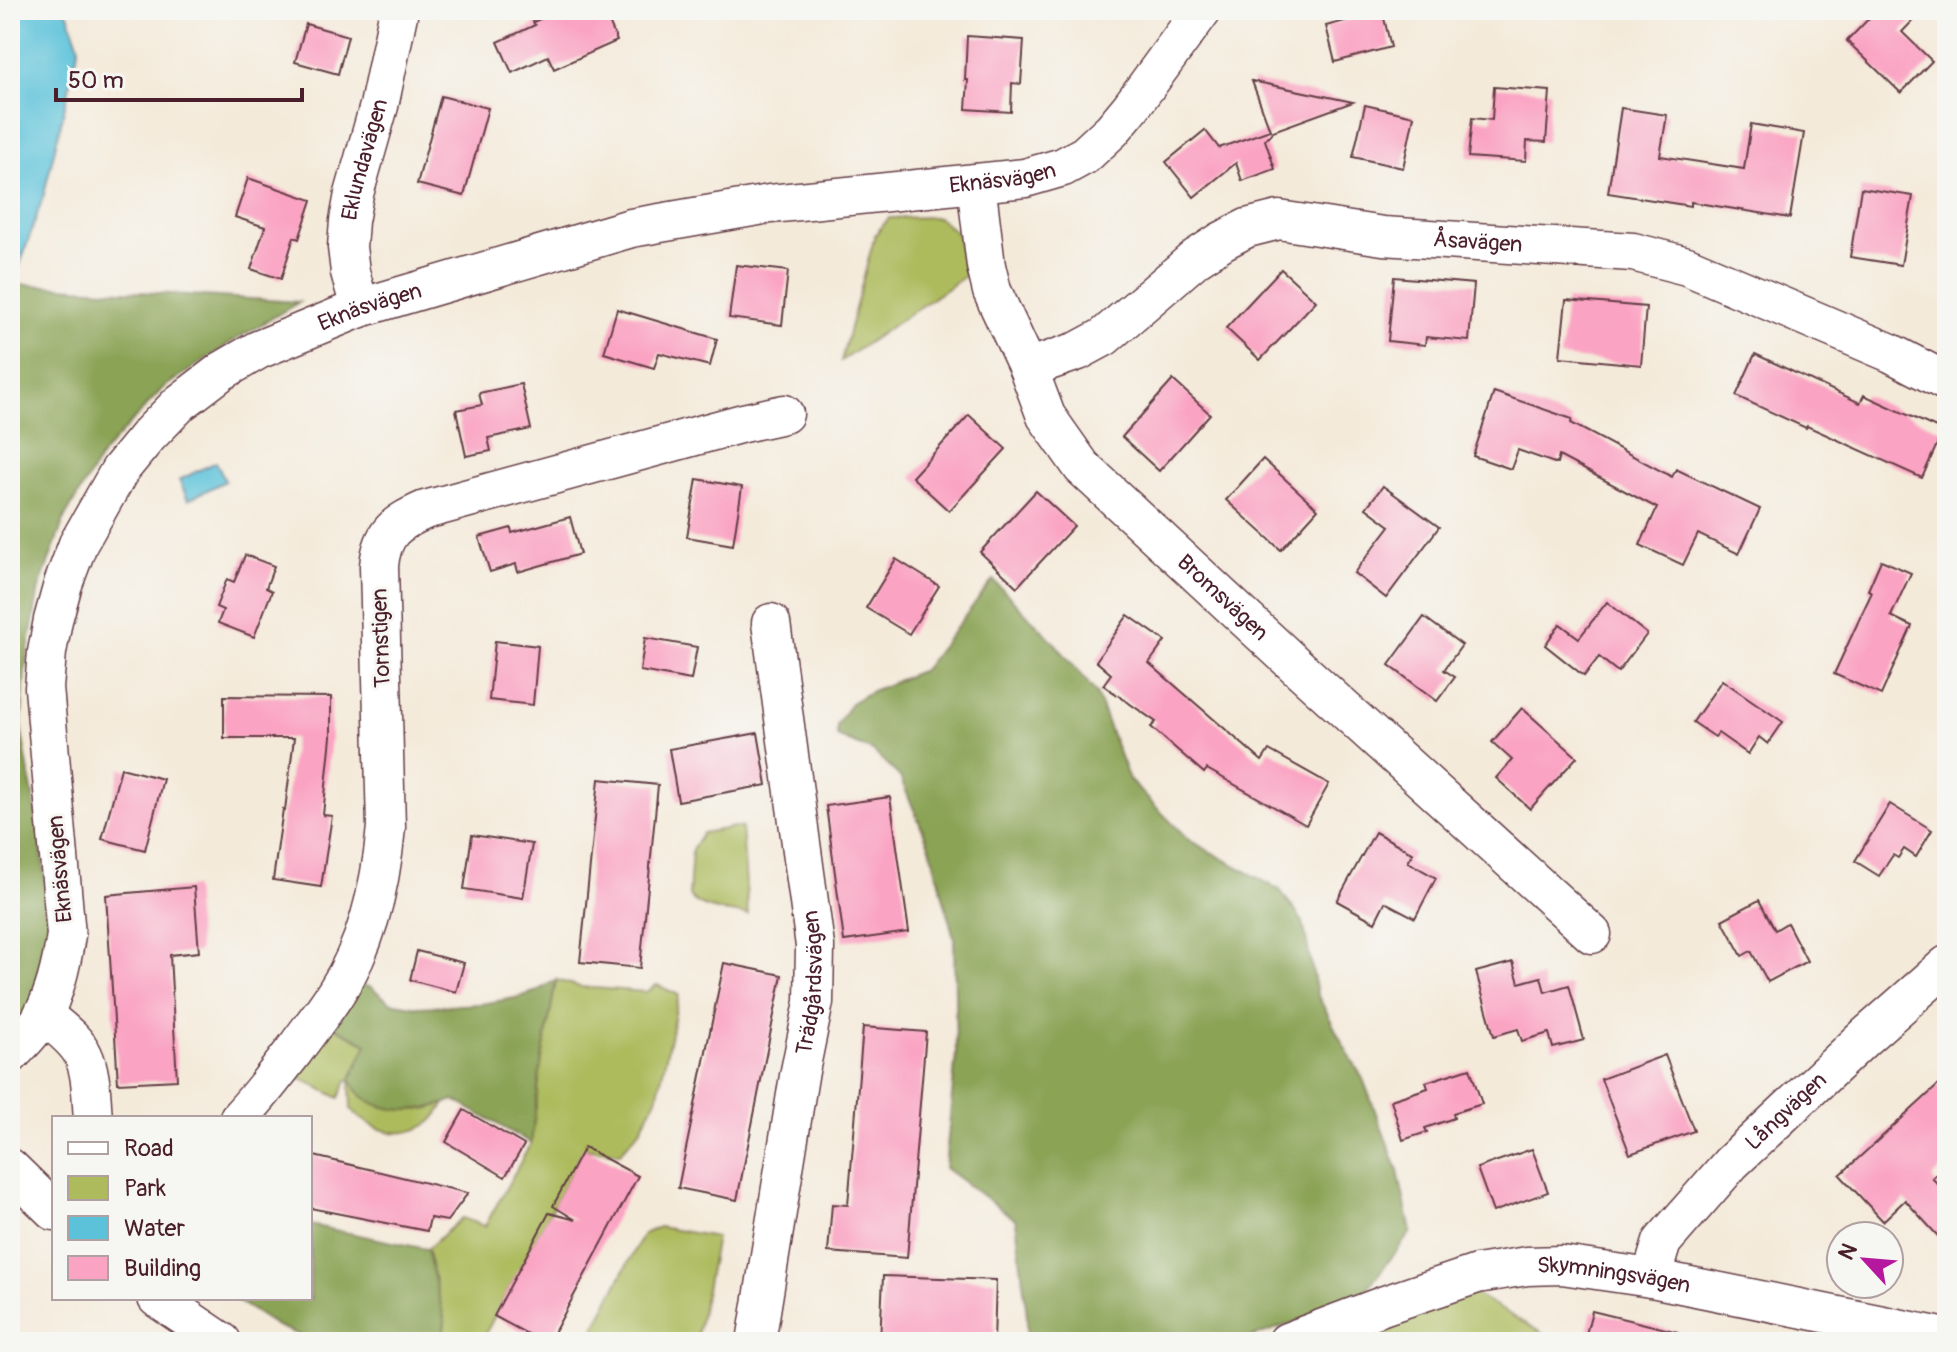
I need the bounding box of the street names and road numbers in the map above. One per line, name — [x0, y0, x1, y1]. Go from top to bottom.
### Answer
street label: Eklundavägen — [335, 96, 394, 223]
street label: Eknäsvägen — [948, 156, 1059, 200]
street label: Åsavägen — [1432, 225, 1523, 259]
street label: Eknäsvägen — [314, 277, 425, 338]
street label: Bromsvägen — [1171, 548, 1274, 647]
street label: Tornstigen — [365, 588, 397, 688]
street label: Eknäsvägen — [41, 814, 79, 924]
street label: Trädgårdsvägen — [790, 909, 829, 1057]
street label: Långvägen — [1739, 1066, 1833, 1156]
street label: Skymningsvägen — [1537, 1251, 1693, 1300]

